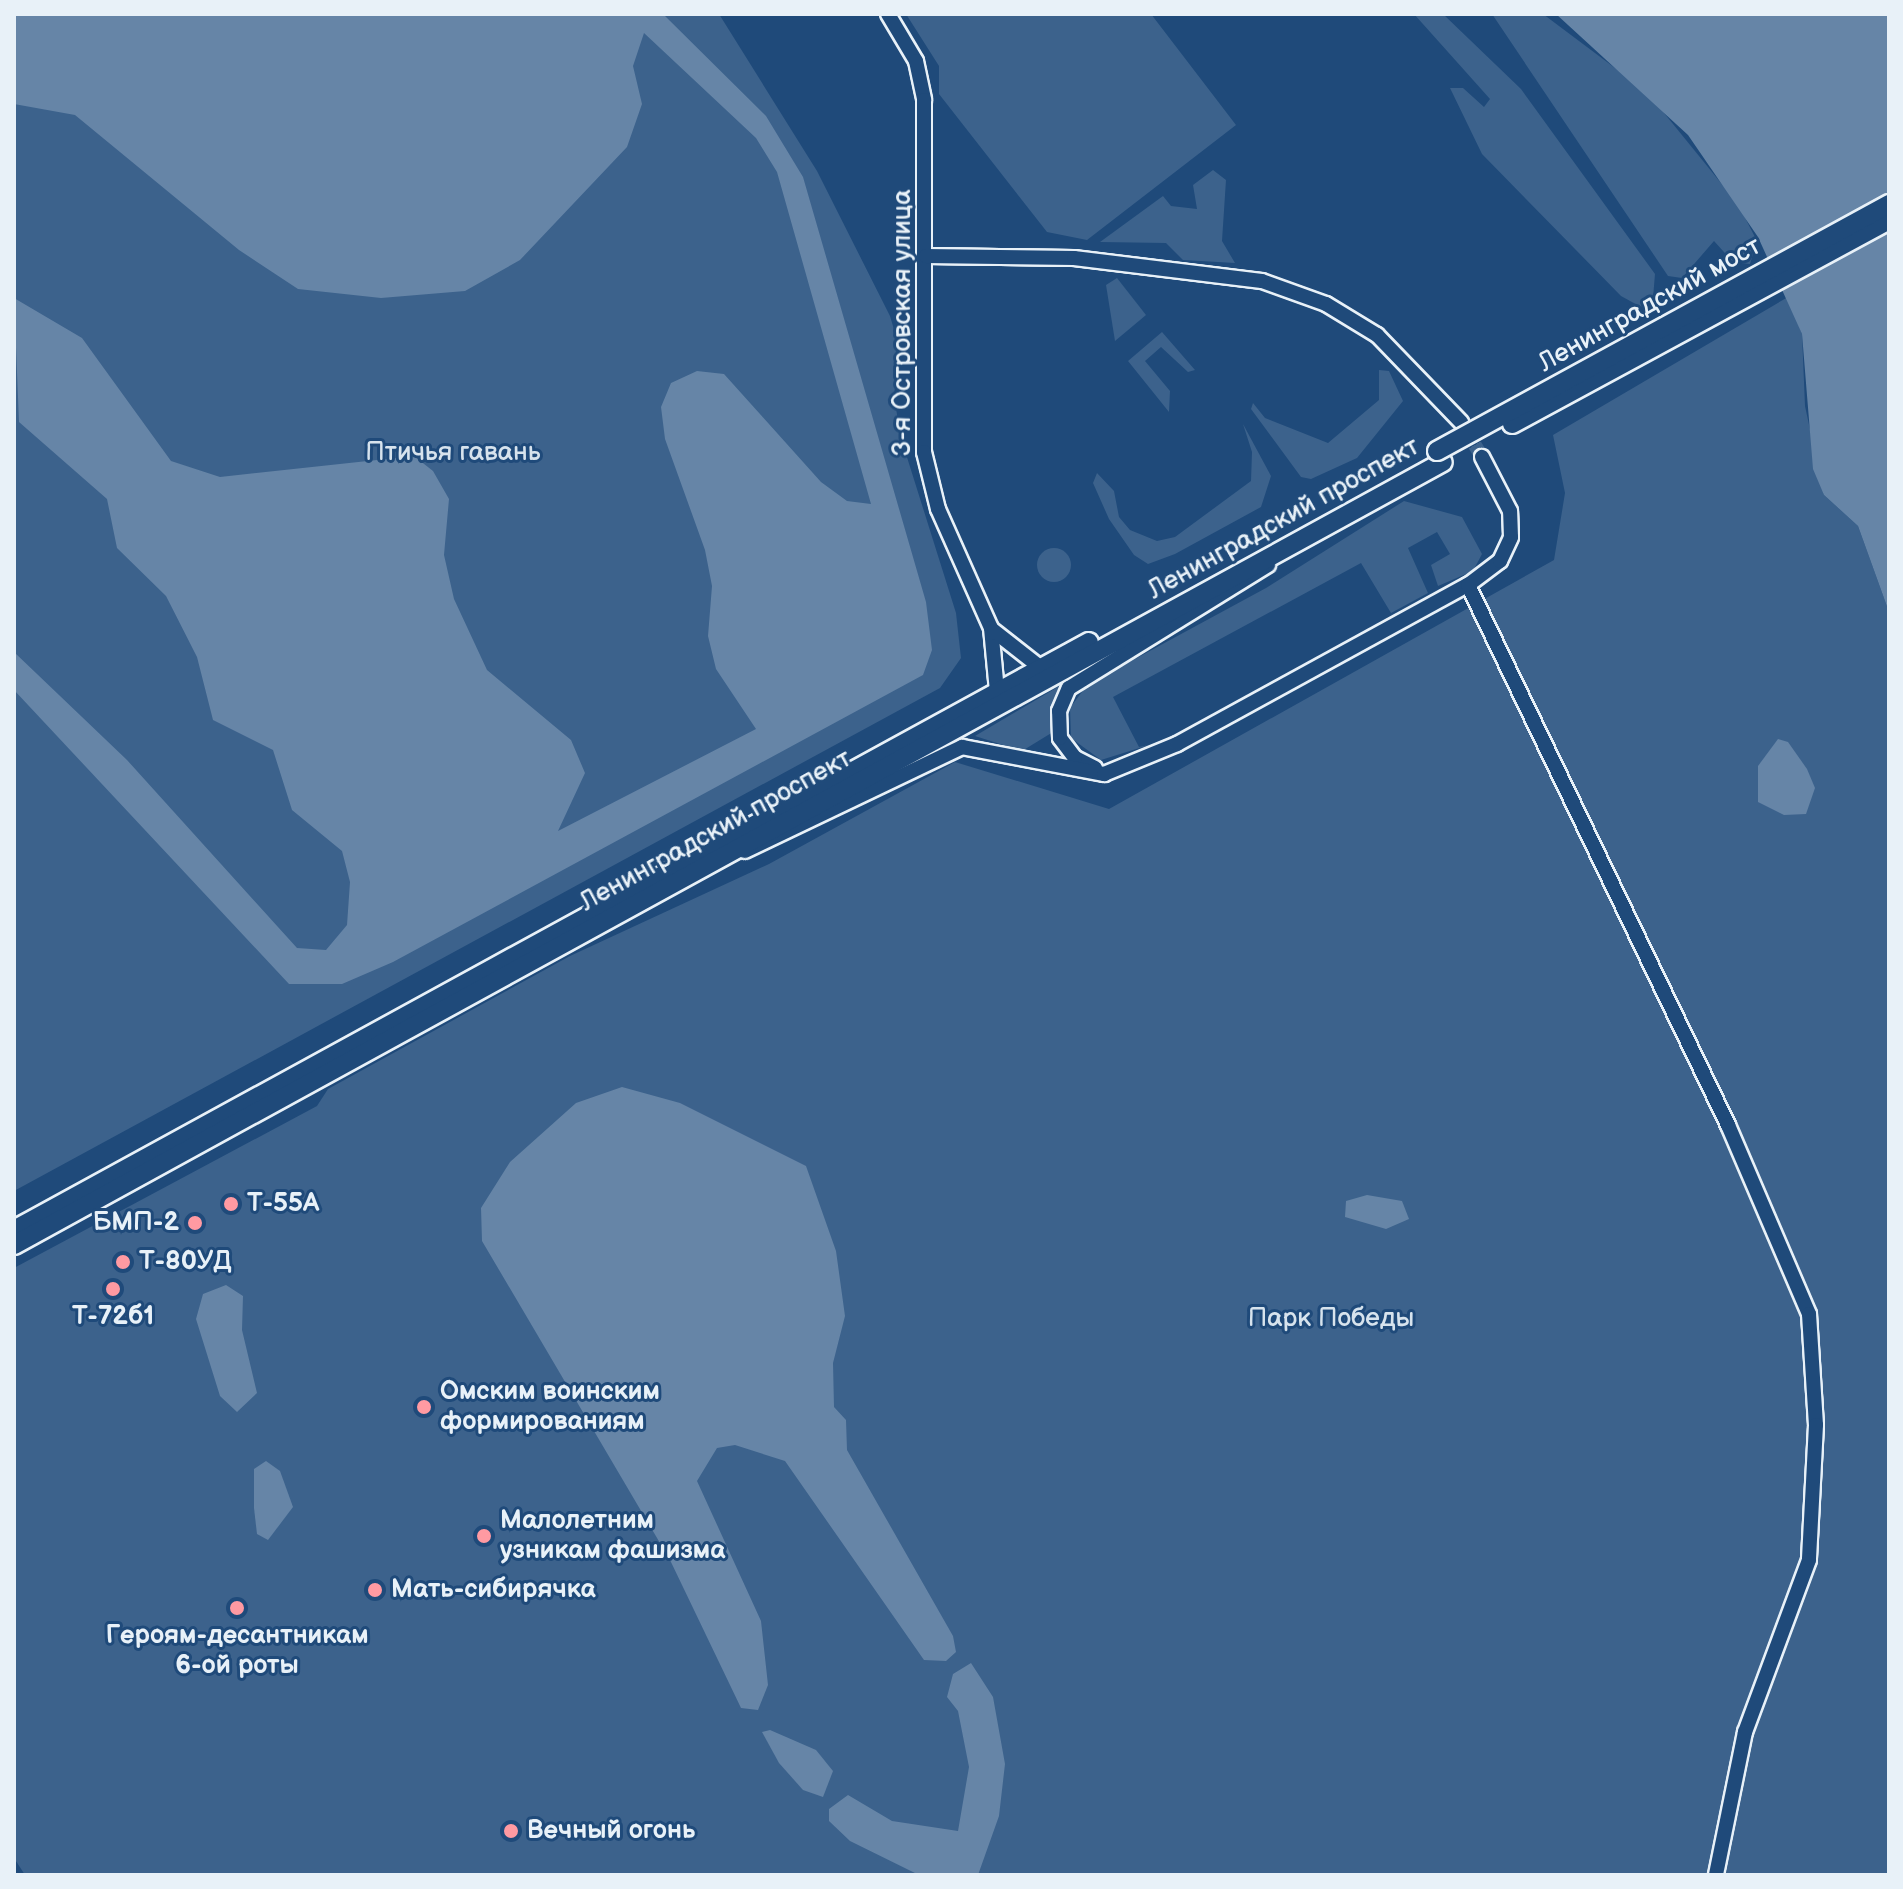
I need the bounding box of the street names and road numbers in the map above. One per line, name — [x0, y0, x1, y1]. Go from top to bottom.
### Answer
street label: 3-я Островская улица — [887, 189, 919, 457]
street label: Ленинградский мост — [1533, 231, 1767, 379]
street label: Ленинградский проспект — [1143, 431, 1425, 607]
street label: Ленинградский проспект — [575, 743, 857, 919]

